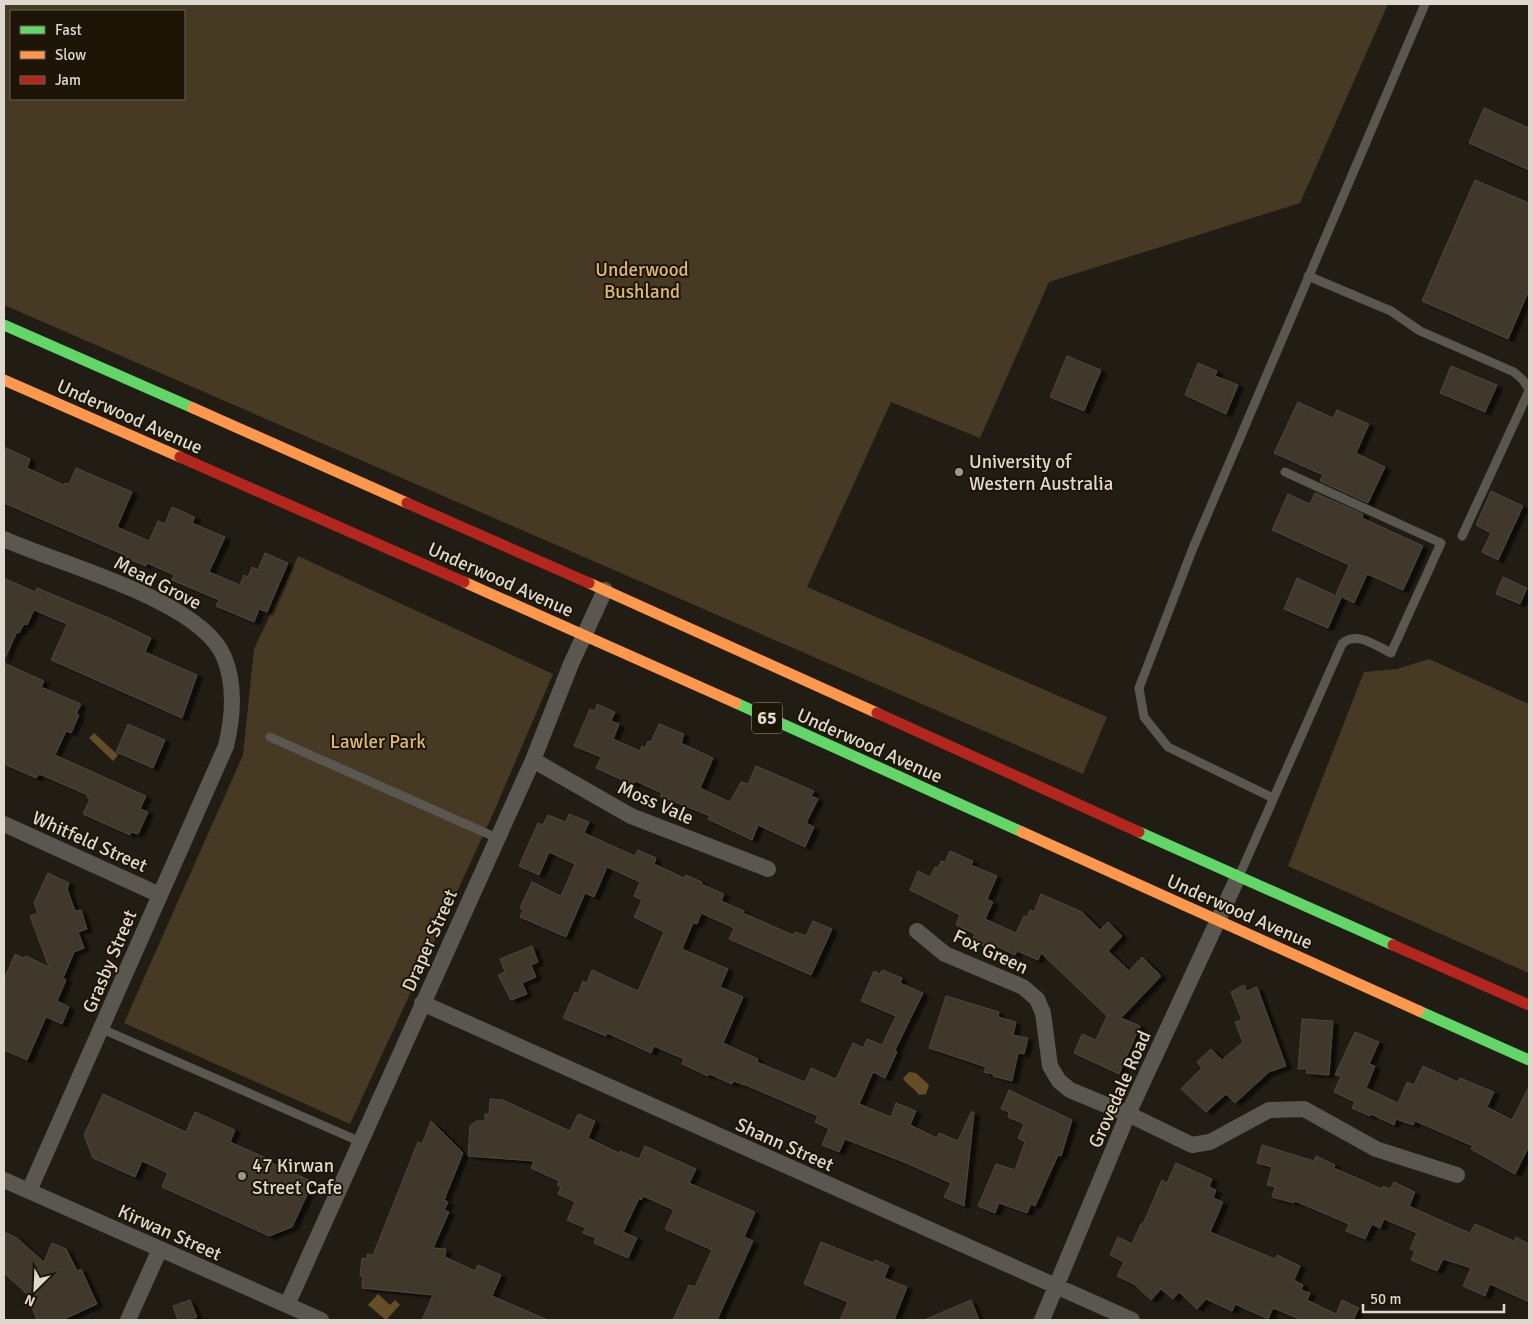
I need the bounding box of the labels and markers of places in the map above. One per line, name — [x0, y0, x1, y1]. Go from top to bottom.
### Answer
place label: University of Western Australia — [969, 450, 1113, 496]
marker: University of Western Australia — [953, 466, 965, 478]
place label: 47 Kirwan Street Cafe — [252, 1154, 342, 1200]
marker: 47 Kirwan Street Cafe — [236, 1170, 248, 1182]

